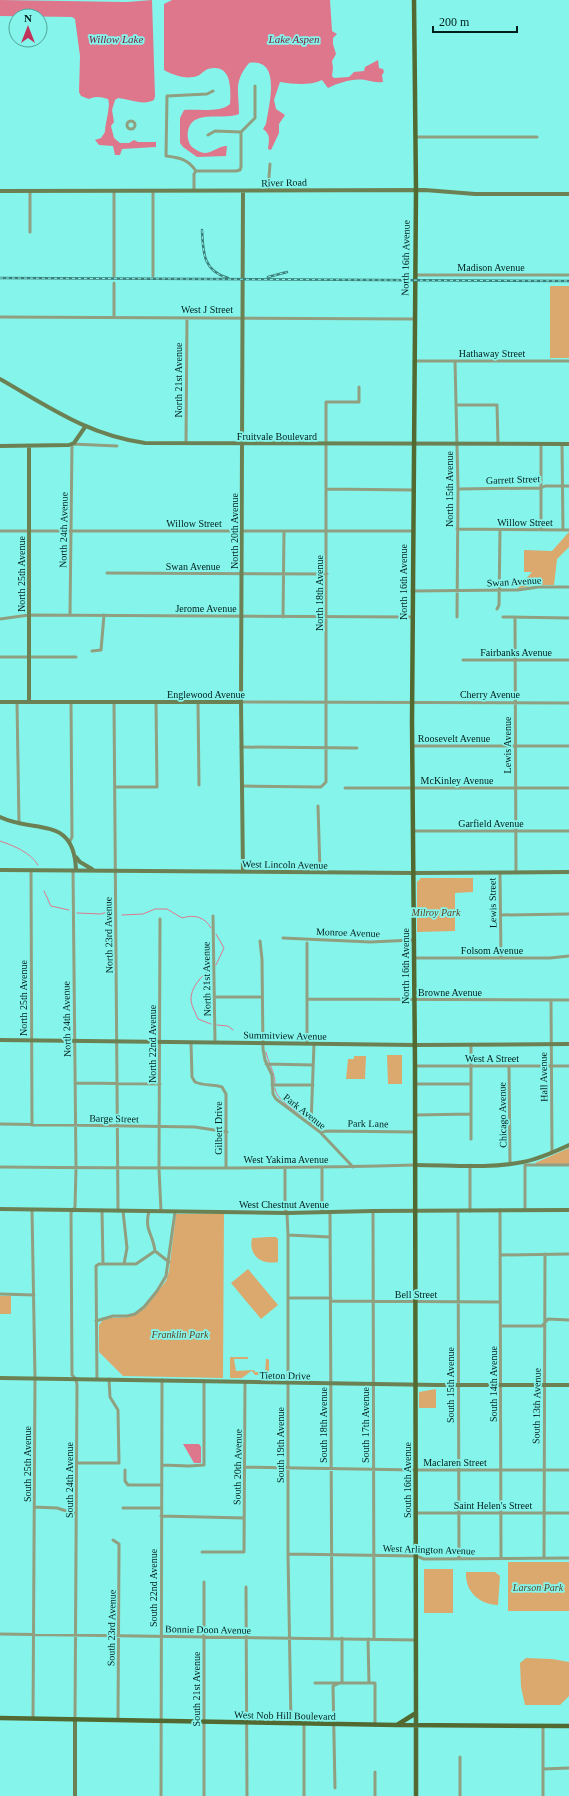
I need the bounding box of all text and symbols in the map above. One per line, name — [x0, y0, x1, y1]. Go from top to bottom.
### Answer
north arrow — [8, 8, 48, 48]
scale bar — [433, 8, 517, 34]
text: N — [24, 12, 32, 24]
text: 200 m — [439, 15, 470, 29]
water label: Willow Lake — [89, 33, 143, 45]
water label: Lake Aspen — [268, 33, 320, 45]
street label: River Road — [261, 177, 307, 188]
street label: North 16th Avenue — [399, 219, 412, 296]
street label: Madison Avenue — [457, 262, 525, 273]
street label: West J Street — [181, 304, 233, 315]
street label: North 21st Avenue — [173, 342, 184, 417]
street label: Hathaway Street — [459, 348, 525, 359]
street label: Fruitvale Boulevard — [237, 431, 317, 442]
street label: North 15th Avenue — [444, 450, 455, 527]
street label: Garrett Street — [486, 473, 540, 486]
street label: North 24th Avenue — [57, 491, 70, 568]
street label: North 20th Avenue — [229, 492, 240, 569]
street label: Willow Street — [497, 517, 553, 528]
street label: Willow Street — [166, 518, 222, 529]
street label: North 25th Avenue — [16, 535, 27, 612]
street label: North 16th Avenue — [398, 543, 409, 620]
street label: North 18th Avenue — [314, 554, 325, 631]
street label: Swan Avenue — [166, 561, 221, 572]
street label: Swan Avenue — [487, 575, 542, 588]
street label: Jerome Avenue — [175, 603, 237, 614]
street label: Fairbanks Avenue — [480, 647, 552, 658]
street label: Englewood Avenue — [167, 689, 245, 700]
street label: Cherry Avenue — [460, 689, 521, 700]
street label: Lewis Avenue — [502, 716, 513, 773]
street label: Roosevelt Avenue — [418, 733, 491, 744]
street label: McKinley Avenue — [421, 775, 494, 786]
street label: Garfield Avenue — [458, 818, 524, 829]
street label: West Lincoln Avenue — [242, 858, 328, 871]
street label: Lewis Street — [487, 878, 498, 928]
street label: North 23rd Avenue — [102, 896, 115, 973]
park label: Milroy Park — [411, 907, 461, 918]
street label: Monroe Avenue — [316, 926, 381, 939]
street label: North 16th Avenue — [400, 927, 411, 1004]
street label: North 21st Avenue — [200, 941, 213, 1016]
street label: Folsom Avenue — [461, 945, 524, 956]
street label: North 25th Avenue — [18, 959, 29, 1036]
street label: North 24th Avenue — [60, 980, 73, 1057]
street label: Browne Avenue — [418, 987, 483, 998]
street label: North 22nd Avenue — [147, 1004, 158, 1083]
street label: Summitview Avenue — [243, 1029, 327, 1042]
street label: Hall Avenue — [538, 1052, 549, 1102]
street label: West A Street — [465, 1053, 519, 1064]
street label: Chicago Avenue — [496, 1082, 509, 1148]
street label: Park Avenue — [281, 1091, 328, 1132]
street label: Gilbert Drive — [213, 1101, 224, 1155]
street label: Barge Street — [89, 1113, 139, 1124]
street label: Park Lane — [347, 1118, 389, 1129]
street label: West Yakima Avenue — [244, 1154, 329, 1165]
street label: West Chestnut Avenue — [239, 1199, 330, 1210]
street label: Bell Street — [395, 1289, 437, 1300]
park label: Franklin Park — [151, 1329, 209, 1340]
street label: South 14th Avenue — [488, 1345, 499, 1422]
street label: South 15th Avenue — [445, 1346, 456, 1423]
street label: South 13th Avenue — [530, 1367, 543, 1444]
street label: Tieton Drive — [259, 1370, 311, 1381]
street label: South 18th Avenue — [318, 1386, 329, 1463]
street label: South 17th Avenue — [360, 1386, 371, 1463]
street label: South 19th Avenue — [275, 1406, 286, 1483]
street label: South 25th Avenue — [22, 1425, 33, 1502]
street label: South 20th Avenue — [231, 1428, 244, 1505]
street label: South 24th Avenue — [64, 1441, 75, 1518]
street label: South 16th Avenue — [402, 1441, 413, 1518]
street label: Maclaren Street — [423, 1457, 487, 1468]
street label: Saint Helen's Street — [454, 1500, 532, 1511]
street label: West Arlington Avenue — [382, 1542, 476, 1557]
street label: South 22nd Avenue — [148, 1548, 159, 1627]
park label: Larson Park — [512, 1582, 564, 1593]
street label: South 23rd Avenue — [105, 1589, 118, 1666]
street label: Bonnie Doon Avenue — [165, 1623, 252, 1636]
street label: South 21st Avenue — [191, 1651, 202, 1726]
street label: West Nob Hill Boulevard — [234, 1709, 336, 1722]

